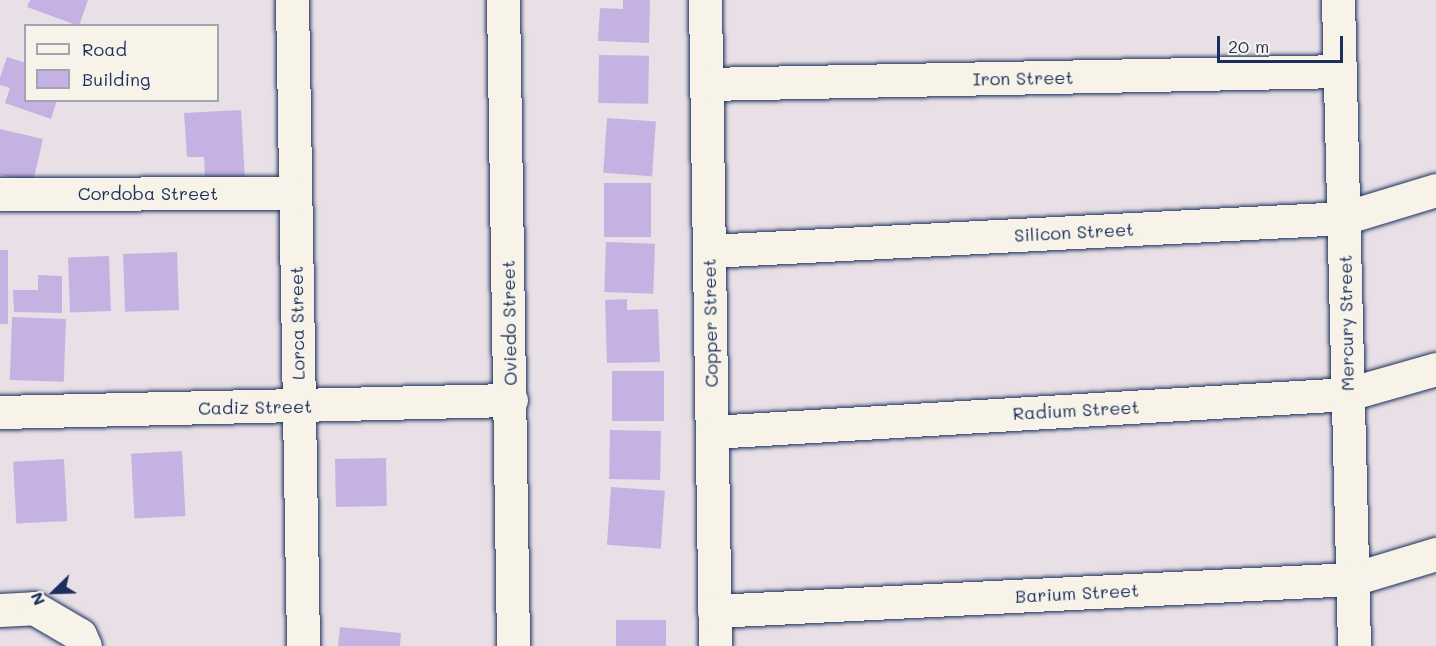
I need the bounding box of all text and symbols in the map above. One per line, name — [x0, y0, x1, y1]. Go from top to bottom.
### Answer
legend — [24, 24, 219, 102]
scale bar — [1220, 24, 1346, 62]
text: 20 m — [1228, 34, 1269, 58]
text: Road — [82, 37, 127, 61]
street label: Iron Street — [973, 66, 1073, 90]
text: Building — [82, 67, 150, 91]
street label: Cordoba Street — [78, 182, 218, 204]
street label: Silicon Street — [1014, 218, 1134, 246]
street label: Mercury Street — [1334, 255, 1358, 391]
street label: Copper Street — [698, 258, 722, 388]
street label: Oviedo Street — [497, 260, 521, 386]
street label: Lorca Street — [285, 266, 309, 380]
street label: Cadiz Street — [198, 395, 312, 419]
street label: Radium Street — [1012, 396, 1140, 424]
north arrow — [24, 562, 84, 622]
street label: Barium Street — [1014, 579, 1140, 607]
text: N — [25, 590, 49, 609]

